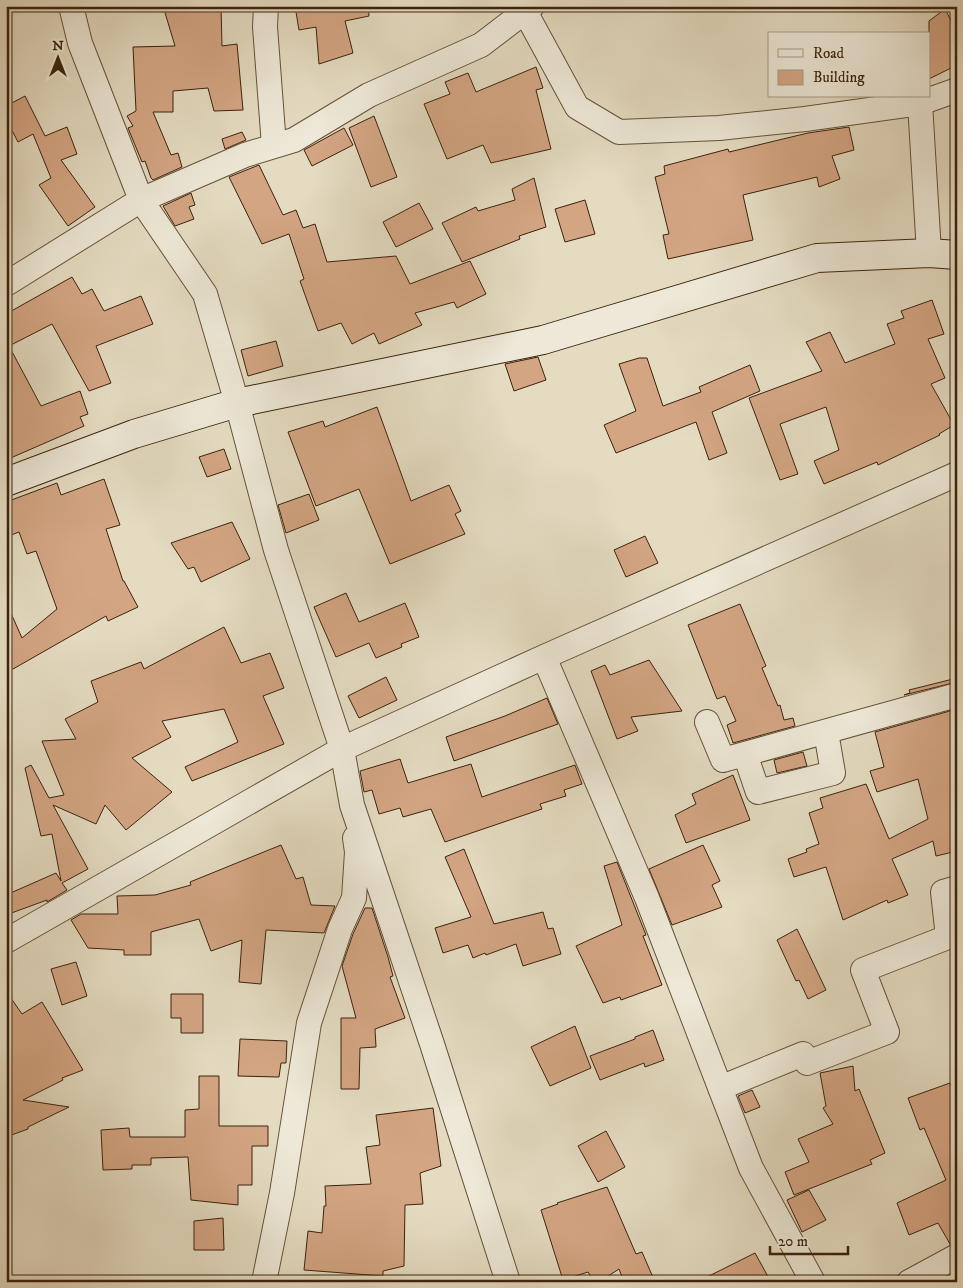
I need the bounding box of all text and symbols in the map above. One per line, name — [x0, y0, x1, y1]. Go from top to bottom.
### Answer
north arrow — [32, 32, 82, 82]
legend — [768, 32, 930, 98]
text: N — [52, 37, 64, 55]
text: Road — [813, 44, 845, 63]
text: Building — [813, 68, 865, 87]
scale bar — [770, 1223, 848, 1255]
text: 20 m — [778, 1232, 808, 1251]

